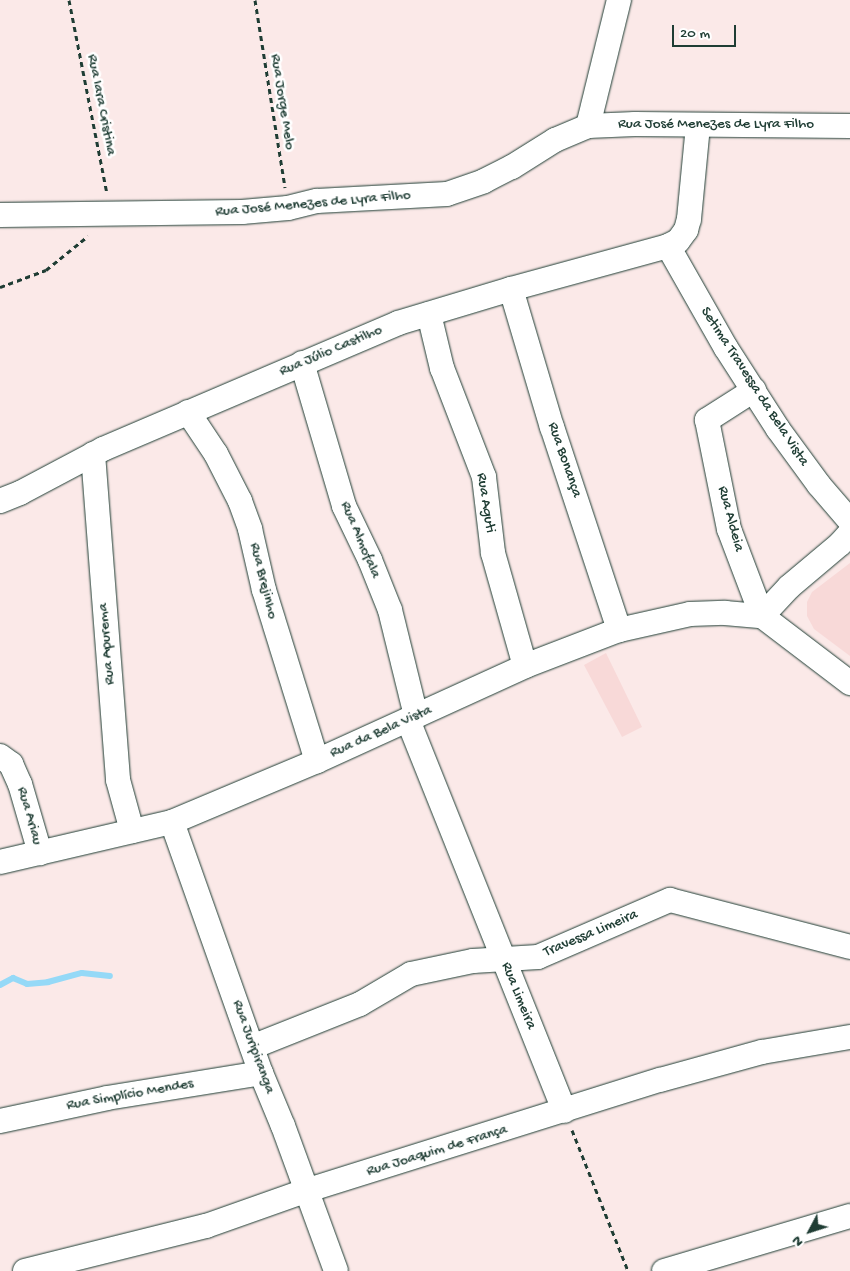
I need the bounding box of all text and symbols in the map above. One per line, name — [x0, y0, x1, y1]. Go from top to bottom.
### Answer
scale bar — [675, 15, 739, 47]
text: 20 m — [680, 25, 710, 43]
street label: Rua Iara Cristina — [82, 53, 120, 157]
street label: Rua Jorge Melo — [266, 53, 298, 151]
street label: Rua José Menezes de Lyra Filho — [618, 116, 814, 134]
street label: Rua José Menezes de Lyra Filho — [215, 186, 411, 222]
street label: Setima Travessa da Bela Vista — [696, 304, 812, 470]
street label: Rua Júlio Castilho — [277, 321, 385, 381]
street label: Rua Bonança — [543, 420, 585, 500]
street label: Rua Aguti — [471, 472, 499, 534]
street label: Rua Aldeia — [713, 484, 747, 554]
street label: Rua Almofala — [336, 499, 384, 581]
street label: Rua Brejinho — [245, 541, 281, 621]
street label: Rua Apurema — [94, 602, 120, 686]
street label: Rua da Bela Vista — [327, 701, 435, 763]
street label: Rua Ariau — [12, 785, 46, 847]
street label: Travessa Limeira — [541, 906, 641, 962]
street label: Rua Limeira — [496, 960, 540, 1032]
street label: Rua Juripiranga — [228, 998, 278, 1096]
street label: Rua Simplício Mendes — [65, 1075, 195, 1115]
street label: Rua Joaquim de França — [364, 1121, 510, 1181]
north arrow — [785, 1206, 835, 1256]
text: N — [789, 1232, 808, 1250]

